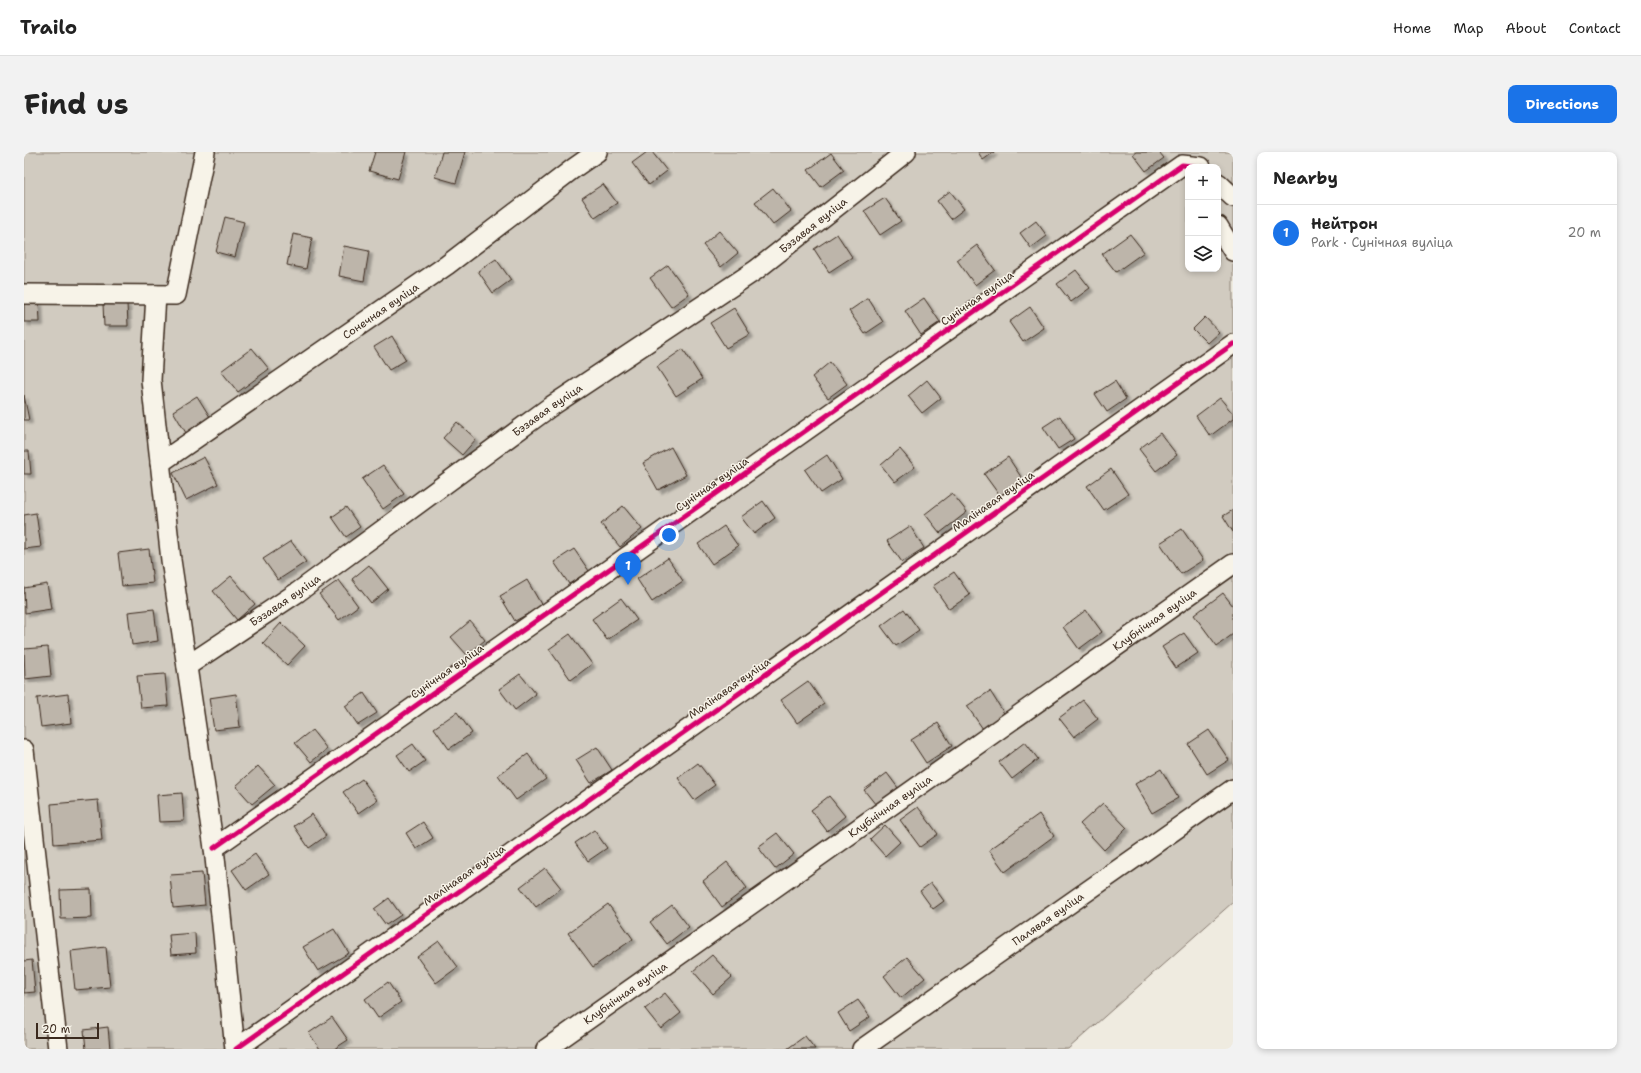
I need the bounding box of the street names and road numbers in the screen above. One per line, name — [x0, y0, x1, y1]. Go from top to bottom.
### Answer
street label: Бэзавая вуліца — [776, 194, 850, 257]
street label: Сунічная вуліца — [938, 268, 1017, 329]
street label: Сонечная вуліца — [340, 280, 422, 343]
street label: Бэзавая вуліца — [509, 380, 586, 440]
street label: Сунічная вуліца — [673, 454, 752, 515]
street label: Малінавая вуліца — [949, 467, 1038, 535]
street label: Бэзавая вуліца — [247, 571, 324, 630]
street label: Клубнічная вуліца — [1110, 585, 1200, 654]
street label: Сунічная вуліца — [408, 641, 487, 702]
street label: Малінавая вуліца — [685, 654, 774, 722]
street label: Клубнічная вуліца — [845, 772, 935, 841]
street label: Малінавая вуліца — [420, 841, 509, 909]
street label: Палявая вуліца — [1010, 889, 1087, 949]
street label: Клубнічная вуліца — [581, 959, 671, 1028]

